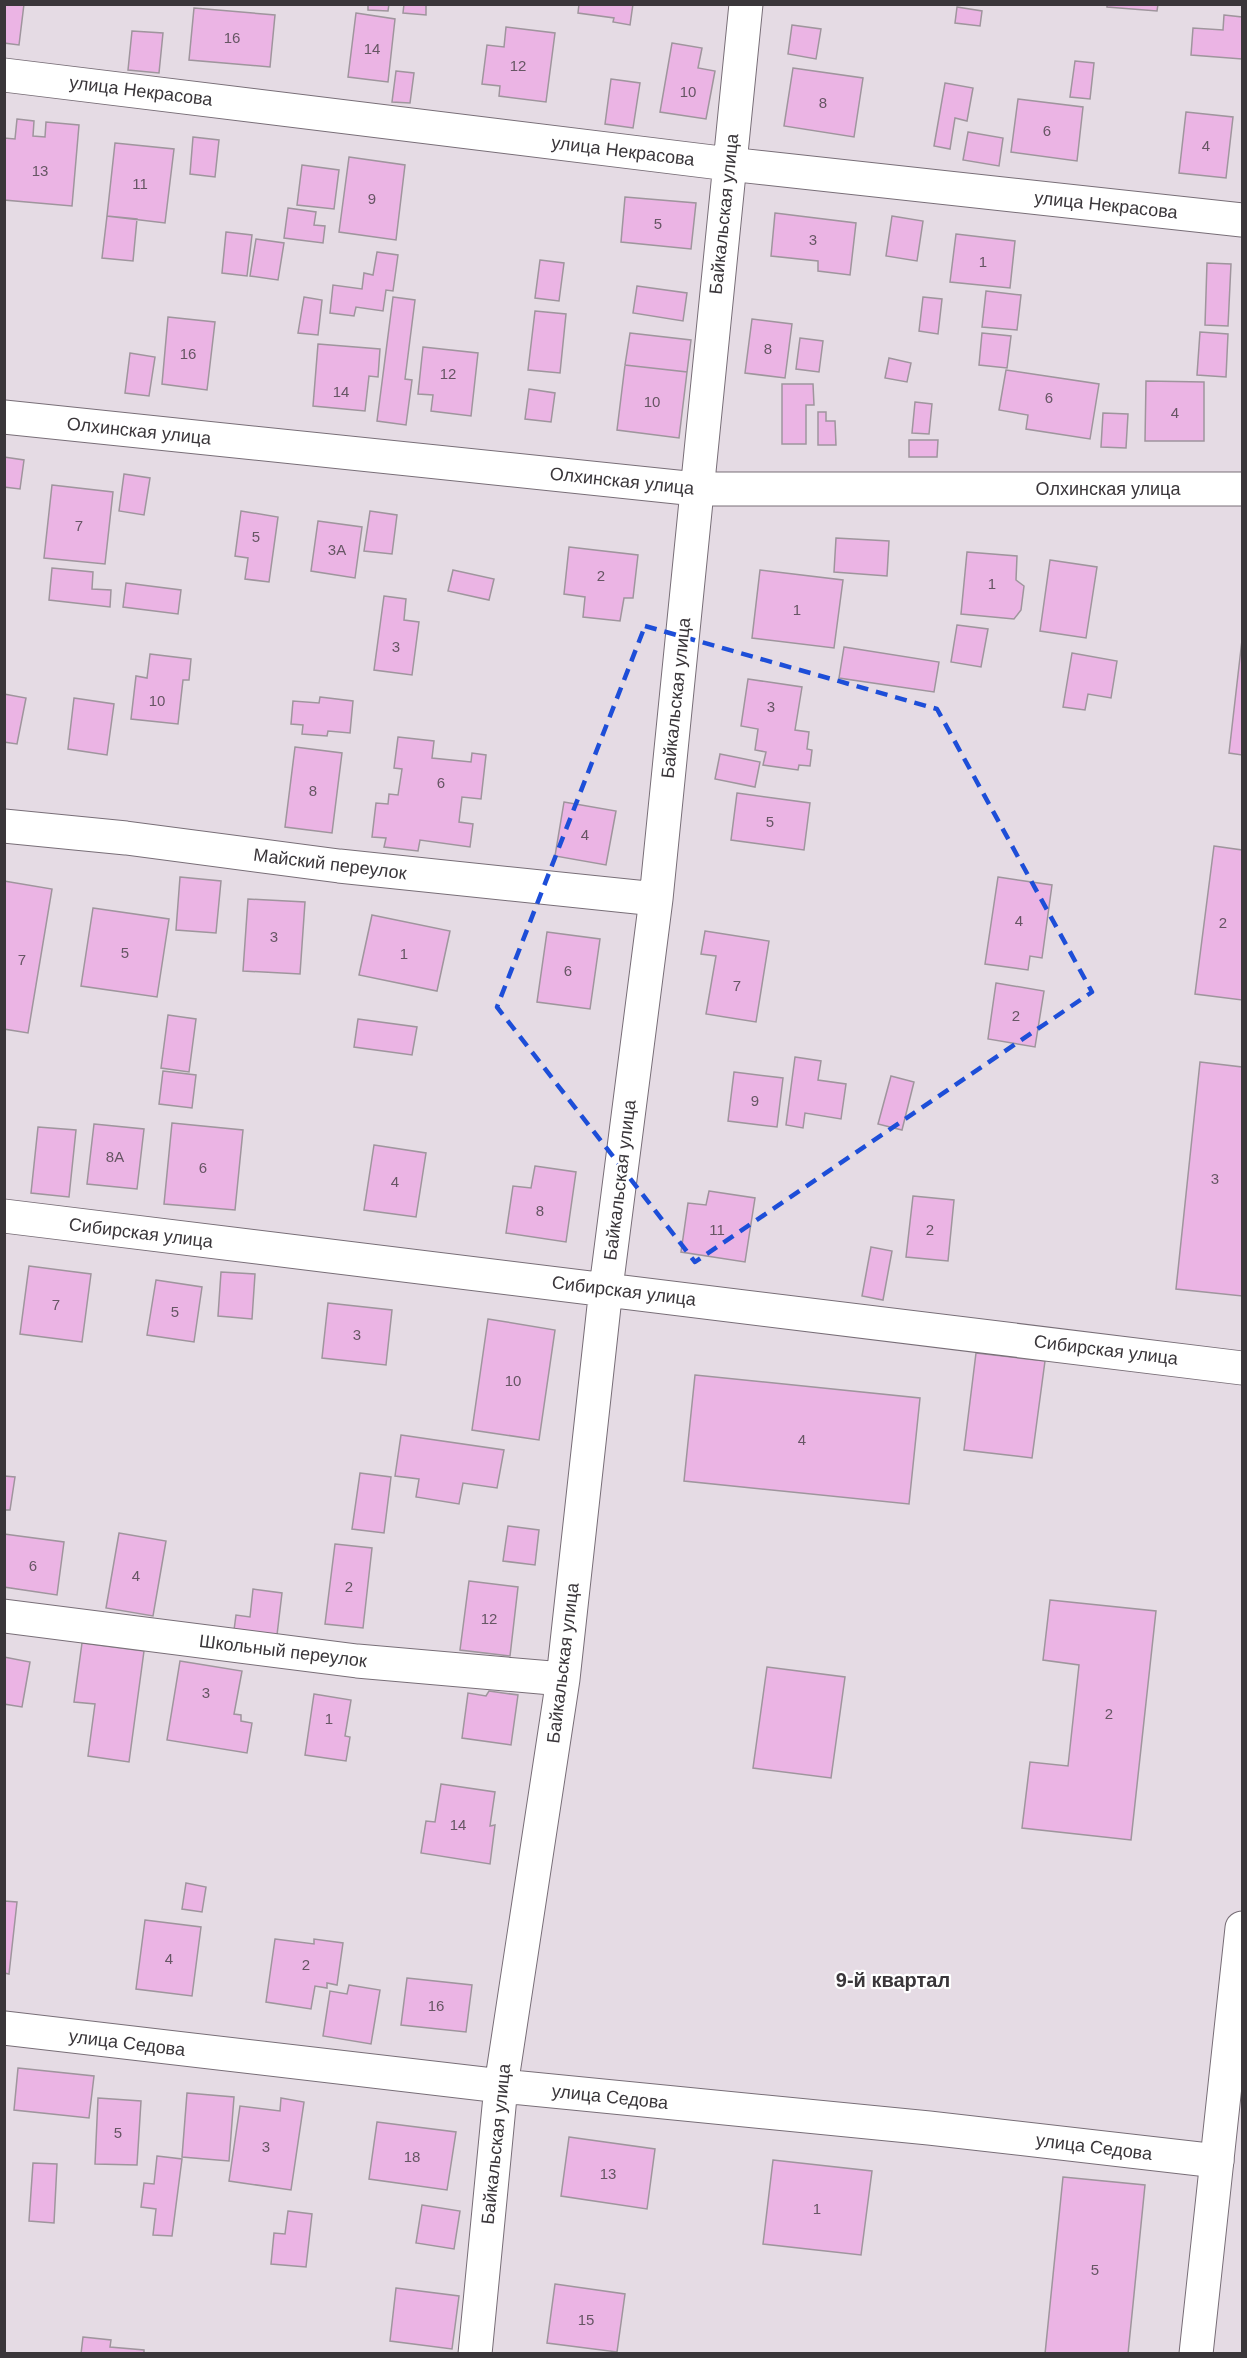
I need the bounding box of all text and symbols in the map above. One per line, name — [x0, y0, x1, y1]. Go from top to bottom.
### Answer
house number: 16 — [224, 29, 240, 46]
house number: 14 — [364, 40, 380, 57]
house number: 12 — [510, 57, 526, 74]
street label: улица Некрасова — [68, 72, 215, 110]
house number: 10 — [680, 83, 696, 100]
house number: 8 — [819, 94, 827, 111]
house number: 6 — [1043, 122, 1051, 139]
street label: улица Некрасова — [550, 132, 697, 170]
street label: Байкальская улица — [706, 132, 742, 295]
house number: 4 — [1202, 137, 1210, 154]
house number: 13 — [32, 162, 48, 179]
house number: 11 — [132, 175, 148, 192]
street label: улица Некрасова — [1033, 188, 1180, 223]
house number: 9 — [368, 190, 376, 207]
house number: 5 — [654, 215, 662, 232]
house number: 3 — [809, 231, 817, 248]
house number: 1 — [979, 253, 987, 270]
house number: 8 — [764, 340, 772, 357]
house number: 16 — [180, 345, 196, 362]
house number: 12 — [440, 365, 456, 382]
house number: 14 — [333, 383, 349, 400]
house number: 6 — [1045, 389, 1053, 406]
house number: 10 — [644, 393, 660, 410]
house number: 4 — [1171, 404, 1179, 421]
street label: Олхинская улица — [66, 413, 213, 449]
street label: Олхинская улица — [549, 463, 696, 499]
street label: Олхинская улица — [1036, 479, 1181, 499]
house number: 7 — [75, 517, 83, 534]
house number: 5 — [252, 528, 260, 545]
house number: 3А — [328, 541, 346, 558]
house number: 2 — [597, 567, 605, 584]
house number: 1 — [988, 575, 996, 592]
house number: 1 — [793, 601, 801, 618]
street label: Байкальская улица — [658, 616, 694, 779]
house number: 3 — [392, 638, 400, 655]
house number: 10 — [149, 692, 165, 709]
house number: 3 — [767, 698, 775, 715]
house number: 6 — [437, 774, 445, 791]
house number: 8 — [309, 782, 317, 799]
house number: 5 — [766, 813, 774, 830]
house number: 4 — [581, 826, 589, 843]
street label: Майский переулок — [252, 845, 408, 883]
house number: 4 — [1015, 912, 1023, 929]
house number: 2 — [1219, 914, 1227, 931]
house number: 3 — [270, 928, 278, 945]
house number: 5 — [121, 944, 129, 961]
house number: 1 — [400, 945, 408, 962]
house number: 7 — [18, 951, 26, 968]
house number: 6 — [564, 962, 572, 979]
house number: 7 — [733, 977, 741, 994]
house number: 2 — [1012, 1007, 1020, 1024]
house number: 9 — [751, 1092, 759, 1109]
street label: Байкальская улица — [600, 1098, 640, 1261]
house number: 8А — [106, 1148, 124, 1165]
house number: 6 — [199, 1159, 207, 1176]
house number: 3 — [1211, 1170, 1219, 1187]
house number: 4 — [391, 1173, 399, 1190]
house number: 8 — [536, 1202, 544, 1219]
street label: Сибирская улица — [68, 1214, 215, 1252]
house number: 11 — [709, 1221, 725, 1238]
house number: 2 — [926, 1221, 934, 1238]
street label: Сибирская улица — [551, 1272, 698, 1310]
house number: 7 — [52, 1296, 60, 1313]
house number: 5 — [171, 1303, 179, 1320]
house number: 3 — [353, 1326, 361, 1343]
street label: Сибирская улица — [1033, 1331, 1180, 1369]
house number: 10 — [505, 1372, 521, 1389]
house number: 4 — [798, 1431, 806, 1448]
house number: 6 — [29, 1557, 37, 1574]
house number: 4 — [132, 1567, 140, 1584]
house number: 2 — [345, 1578, 353, 1595]
street label: Байкальская улица — [543, 1581, 583, 1744]
house number: 12 — [481, 1610, 497, 1627]
street label: Школьный переулок — [198, 1631, 368, 1671]
house number: 3 — [202, 1684, 210, 1701]
house number: 2 — [1105, 1705, 1113, 1722]
house number: 1 — [325, 1710, 333, 1727]
house number: 14 — [450, 1816, 466, 1833]
house number: 4 — [165, 1950, 173, 1967]
house number: 2 — [302, 1956, 310, 1973]
district label: 9-й квартал — [836, 1969, 950, 1991]
house number: 16 — [428, 1997, 444, 2014]
street label: улица Седова — [68, 2026, 187, 2060]
street label: Байкальская улица — [478, 2062, 514, 2225]
street label: улица Седова — [551, 2081, 670, 2113]
house number: 5 — [114, 2124, 122, 2141]
street label: улица Седова — [1035, 2130, 1154, 2164]
house number: 3 — [262, 2138, 270, 2155]
house number: 18 — [404, 2148, 420, 2165]
house number: 13 — [600, 2165, 616, 2182]
house number: 1 — [813, 2200, 821, 2217]
house number: 5 — [1091, 2261, 1099, 2278]
house number: 15 — [578, 2311, 594, 2328]

